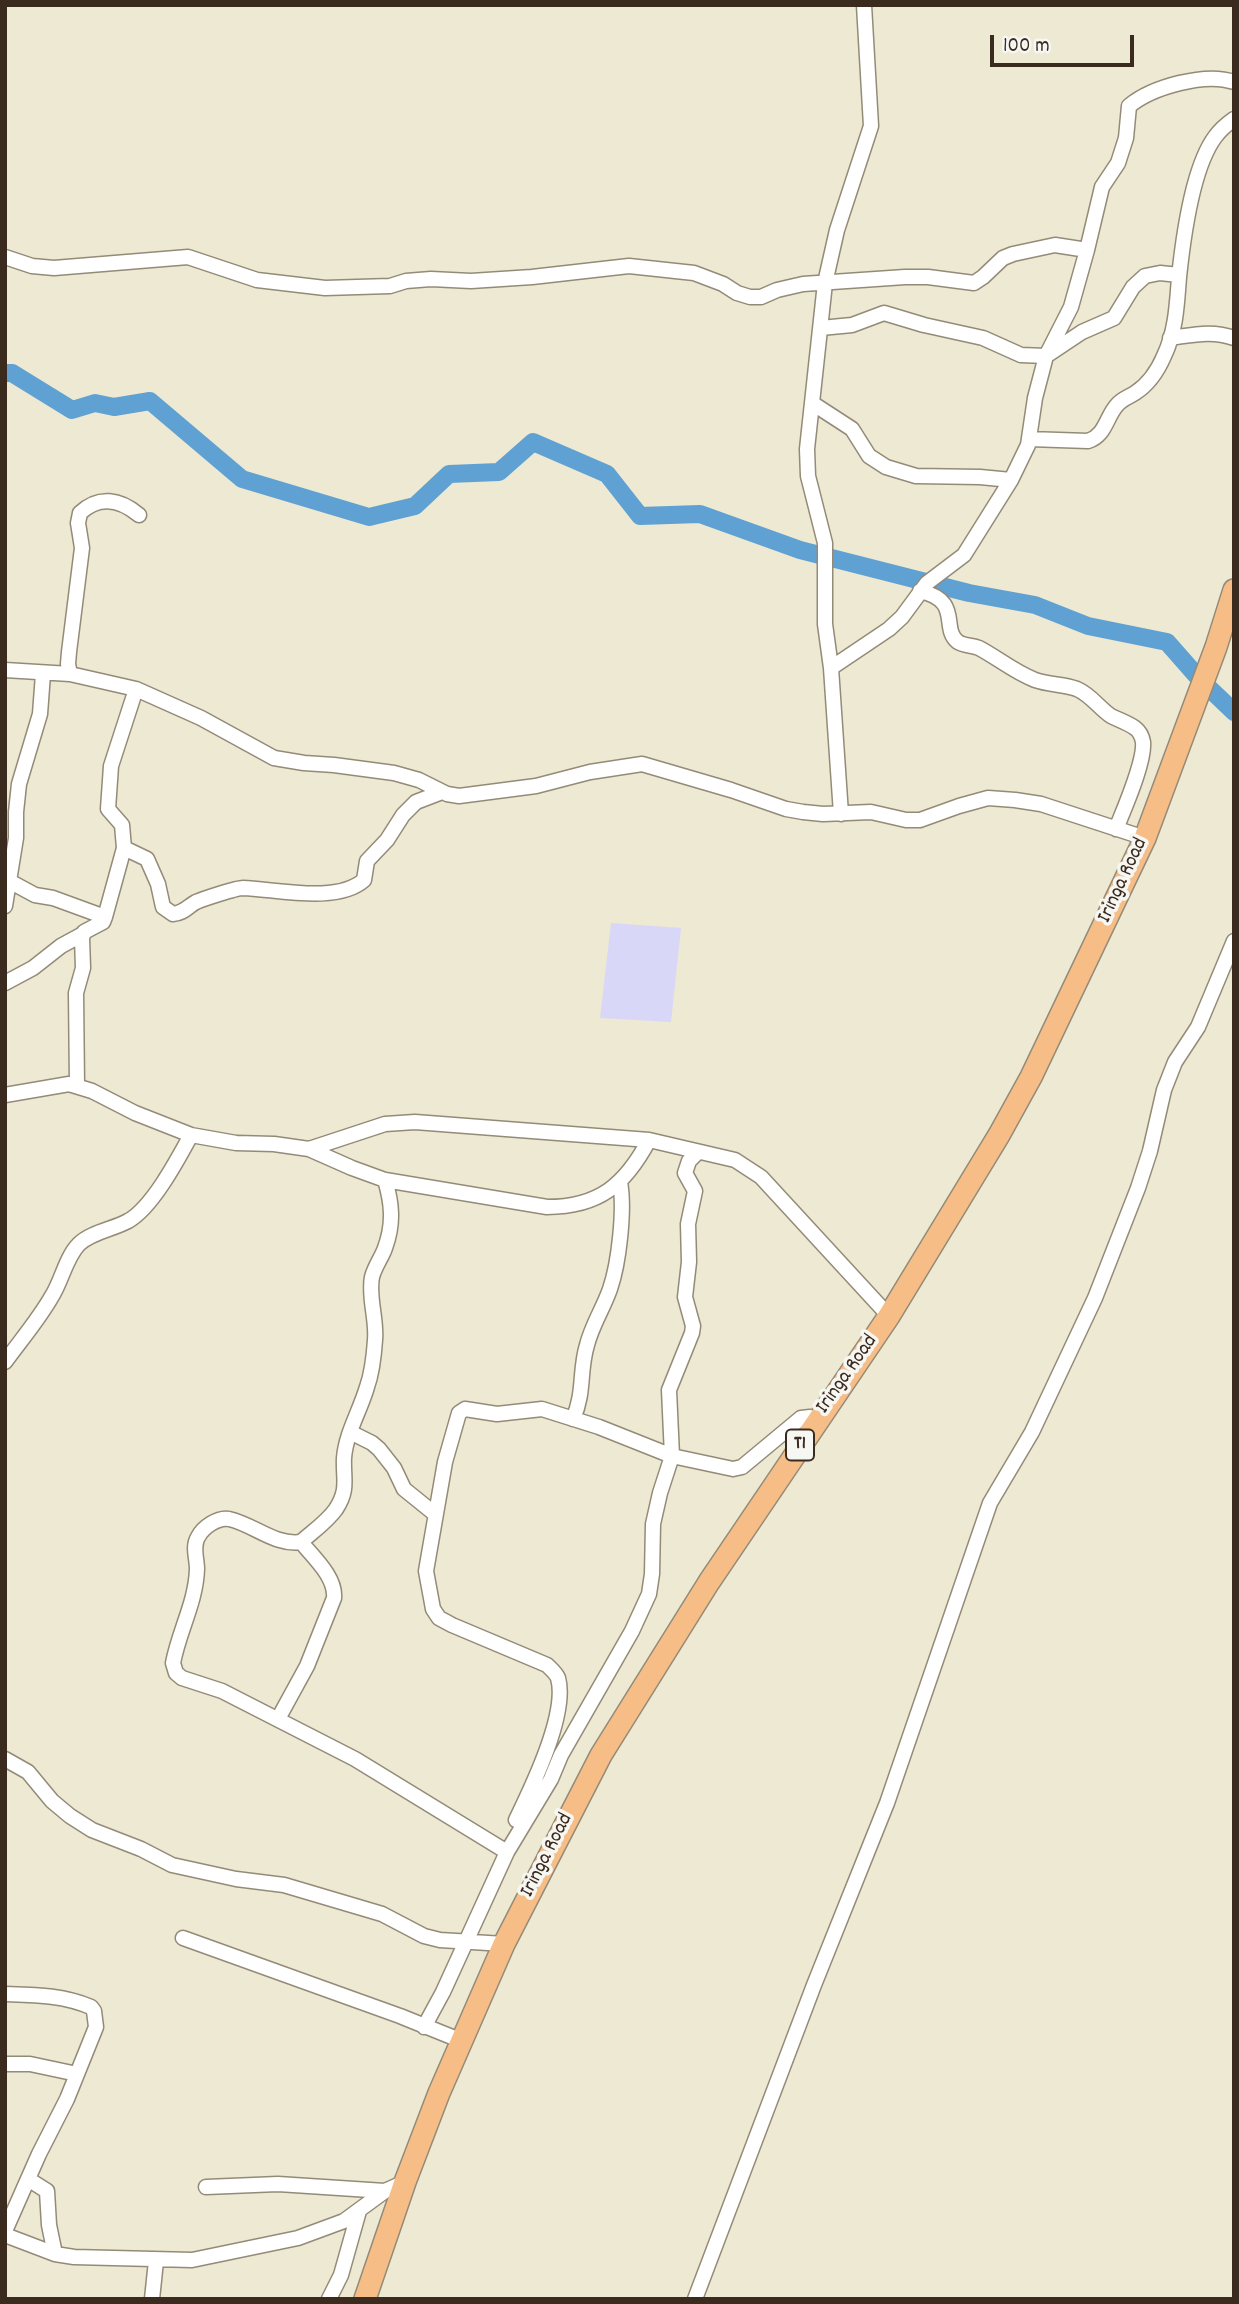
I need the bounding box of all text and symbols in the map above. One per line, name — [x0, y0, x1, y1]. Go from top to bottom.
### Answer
scale bar — [994, 21, 1138, 65]
text: 100 m — [1003, 32, 1050, 62]
street label: Iringa Road — [1093, 834, 1155, 928]
street label: Iringa Road — [812, 1331, 884, 1419]
road number: T1 — [786, 1429, 814, 1460]
street label: Iringa Road — [516, 1810, 580, 1902]

